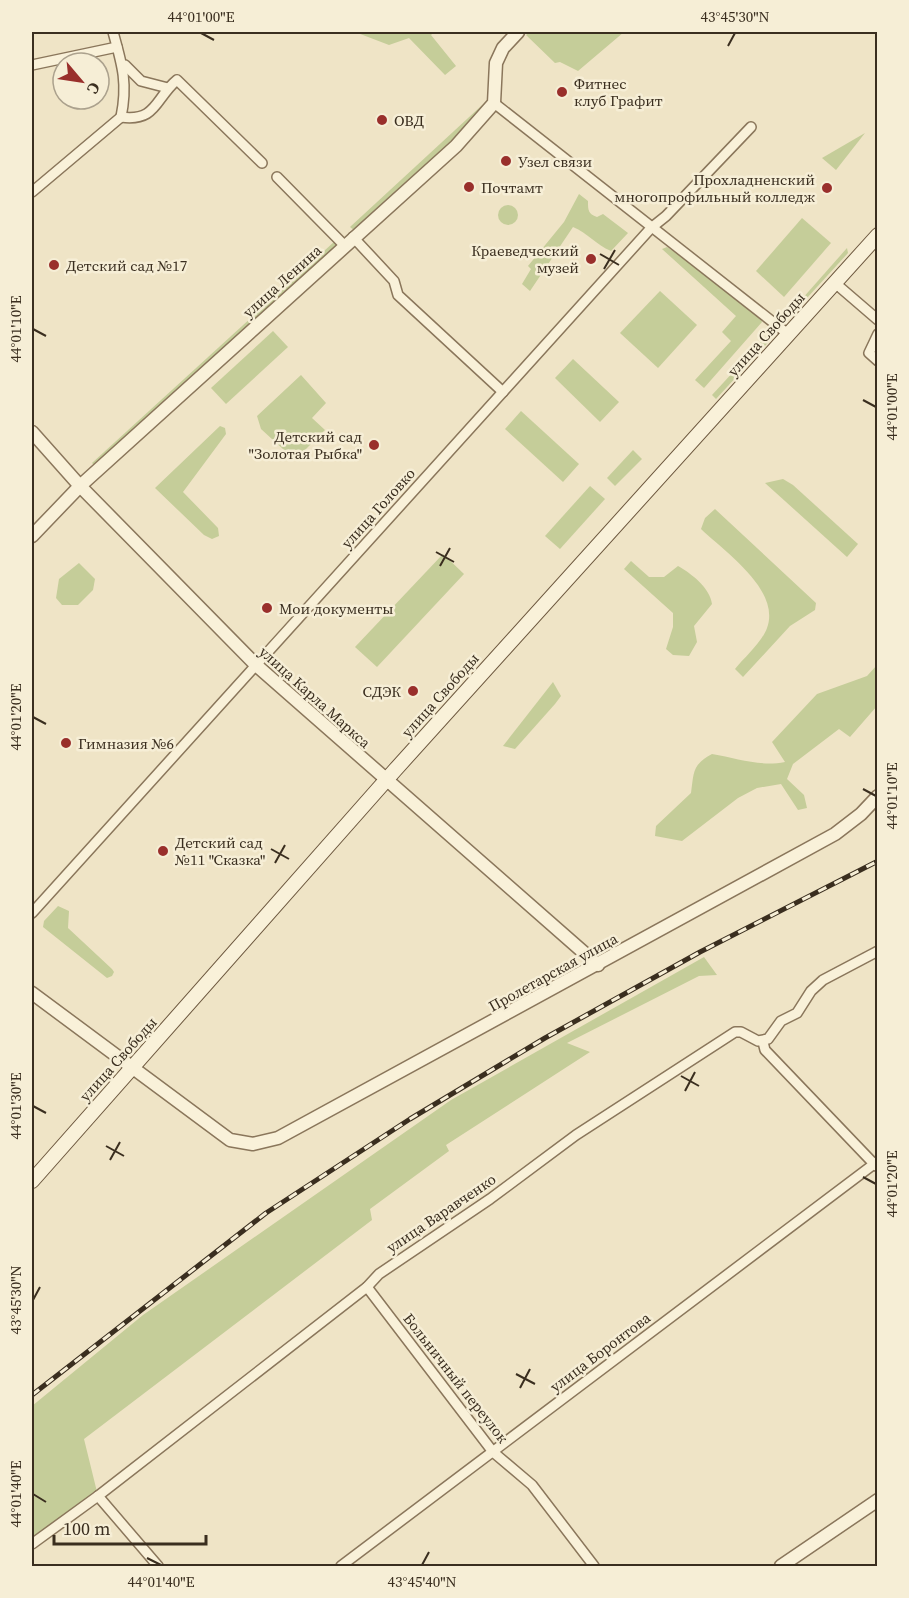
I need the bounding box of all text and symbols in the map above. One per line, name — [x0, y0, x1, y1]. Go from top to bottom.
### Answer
text: 44°01'00"E — [167, 6, 235, 27]
text: 43°45'30"N — [700, 6, 770, 27]
north arrow — [51, 51, 111, 111]
place label: Фитнес клуб Графит — [574, 73, 663, 111]
text: С — [82, 79, 106, 98]
marker: Фитнес клуб Графит — [555, 85, 569, 99]
place label: ОВД — [394, 110, 424, 131]
marker: ОВД — [375, 113, 389, 127]
place label: Узел связи — [518, 151, 592, 172]
marker: Узел связи — [499, 154, 513, 168]
place label: Прохладненский многопрофильный колледж — [614, 169, 816, 207]
place label: Почтамт — [481, 177, 543, 198]
marker: Почтамт — [462, 180, 476, 194]
marker: Прохладненский многопрофильный колледж — [820, 181, 834, 195]
street label: улица Ленина — [238, 240, 326, 322]
place label: Краеведческий музей — [471, 240, 579, 278]
marker: Краеведческий музей — [584, 252, 598, 266]
place label: Детский сад №17 — [66, 255, 187, 276]
marker: Детский сад №17 — [47, 258, 61, 272]
street label: улица Свободы — [722, 287, 810, 381]
text: 44°01'10"E — [5, 295, 26, 363]
text: 44°01'00"E — [881, 373, 902, 441]
place label: Детский сад "Золотая Рыбка" — [249, 426, 362, 464]
marker: Детский сад "Золотая Рыбка" — [367, 438, 381, 452]
street label: улица Головко — [336, 463, 420, 553]
place label: Мои документы — [279, 598, 394, 619]
marker: Мои документы — [260, 601, 274, 615]
street label: улица Карла Маркса — [255, 641, 376, 753]
street label: улица Свободы — [396, 648, 484, 742]
place label: СДЭК — [363, 681, 401, 702]
text: 44°01'20"E — [5, 683, 26, 751]
marker: СДЭК — [406, 684, 420, 698]
place label: Гимназия №6 — [78, 733, 174, 754]
marker: Гимназия №6 — [59, 736, 73, 750]
text: 44°01'10"E — [881, 762, 902, 830]
place label: Детский сад №11 "Сказка" — [174, 832, 265, 870]
marker: Детский сад №11 "Сказка" — [156, 844, 170, 858]
street label: Пролетарская улица — [485, 928, 622, 1016]
street label: улица Свободы — [74, 1012, 162, 1106]
text: 44°01'30"E — [5, 1072, 26, 1140]
text: 44°01'20"E — [881, 1150, 902, 1218]
street label: улица Варавченко — [382, 1168, 500, 1258]
text: 43°45'30"N — [5, 1265, 26, 1335]
street label: улица Боронтова — [545, 1307, 655, 1397]
street label: Больничный переулок — [399, 1309, 514, 1448]
text: 44°01'40"E — [5, 1460, 26, 1528]
scale bar — [54, 1508, 206, 1546]
text: 100 m — [63, 1516, 110, 1541]
text: 44°01'40"E — [127, 1571, 195, 1592]
text: 43°45'40"N — [387, 1571, 457, 1592]

